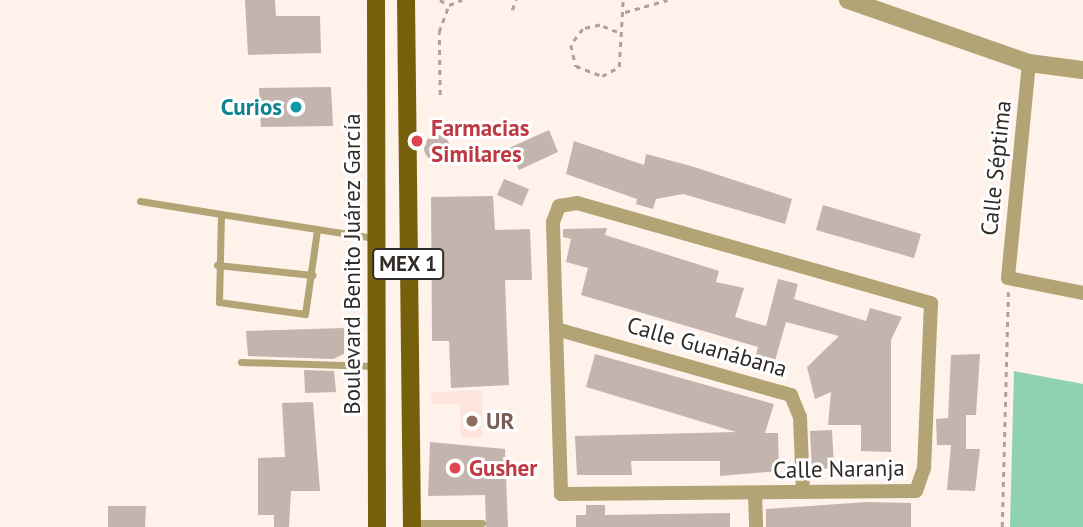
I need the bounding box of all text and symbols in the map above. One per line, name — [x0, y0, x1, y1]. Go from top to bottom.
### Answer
place label: Curios — [221, 93, 282, 121]
marker: Curios — [288, 99, 304, 115]
street label: Calle Séptima — [975, 99, 1017, 237]
street label: Boulevard Benito Juárez García — [338, 113, 366, 415]
place label: Farmacias Similares — [431, 114, 529, 168]
marker: Farmacias Similares — [409, 133, 425, 149]
road number: MEX 1 — [371, 246, 445, 282]
street label: Calle Guanábana — [624, 311, 790, 383]
place label: UR — [486, 407, 514, 435]
marker: UR — [464, 413, 480, 429]
place label: Gusher — [469, 454, 537, 482]
street label: Calle Naranja — [773, 454, 905, 484]
marker: Gusher — [447, 460, 463, 476]

